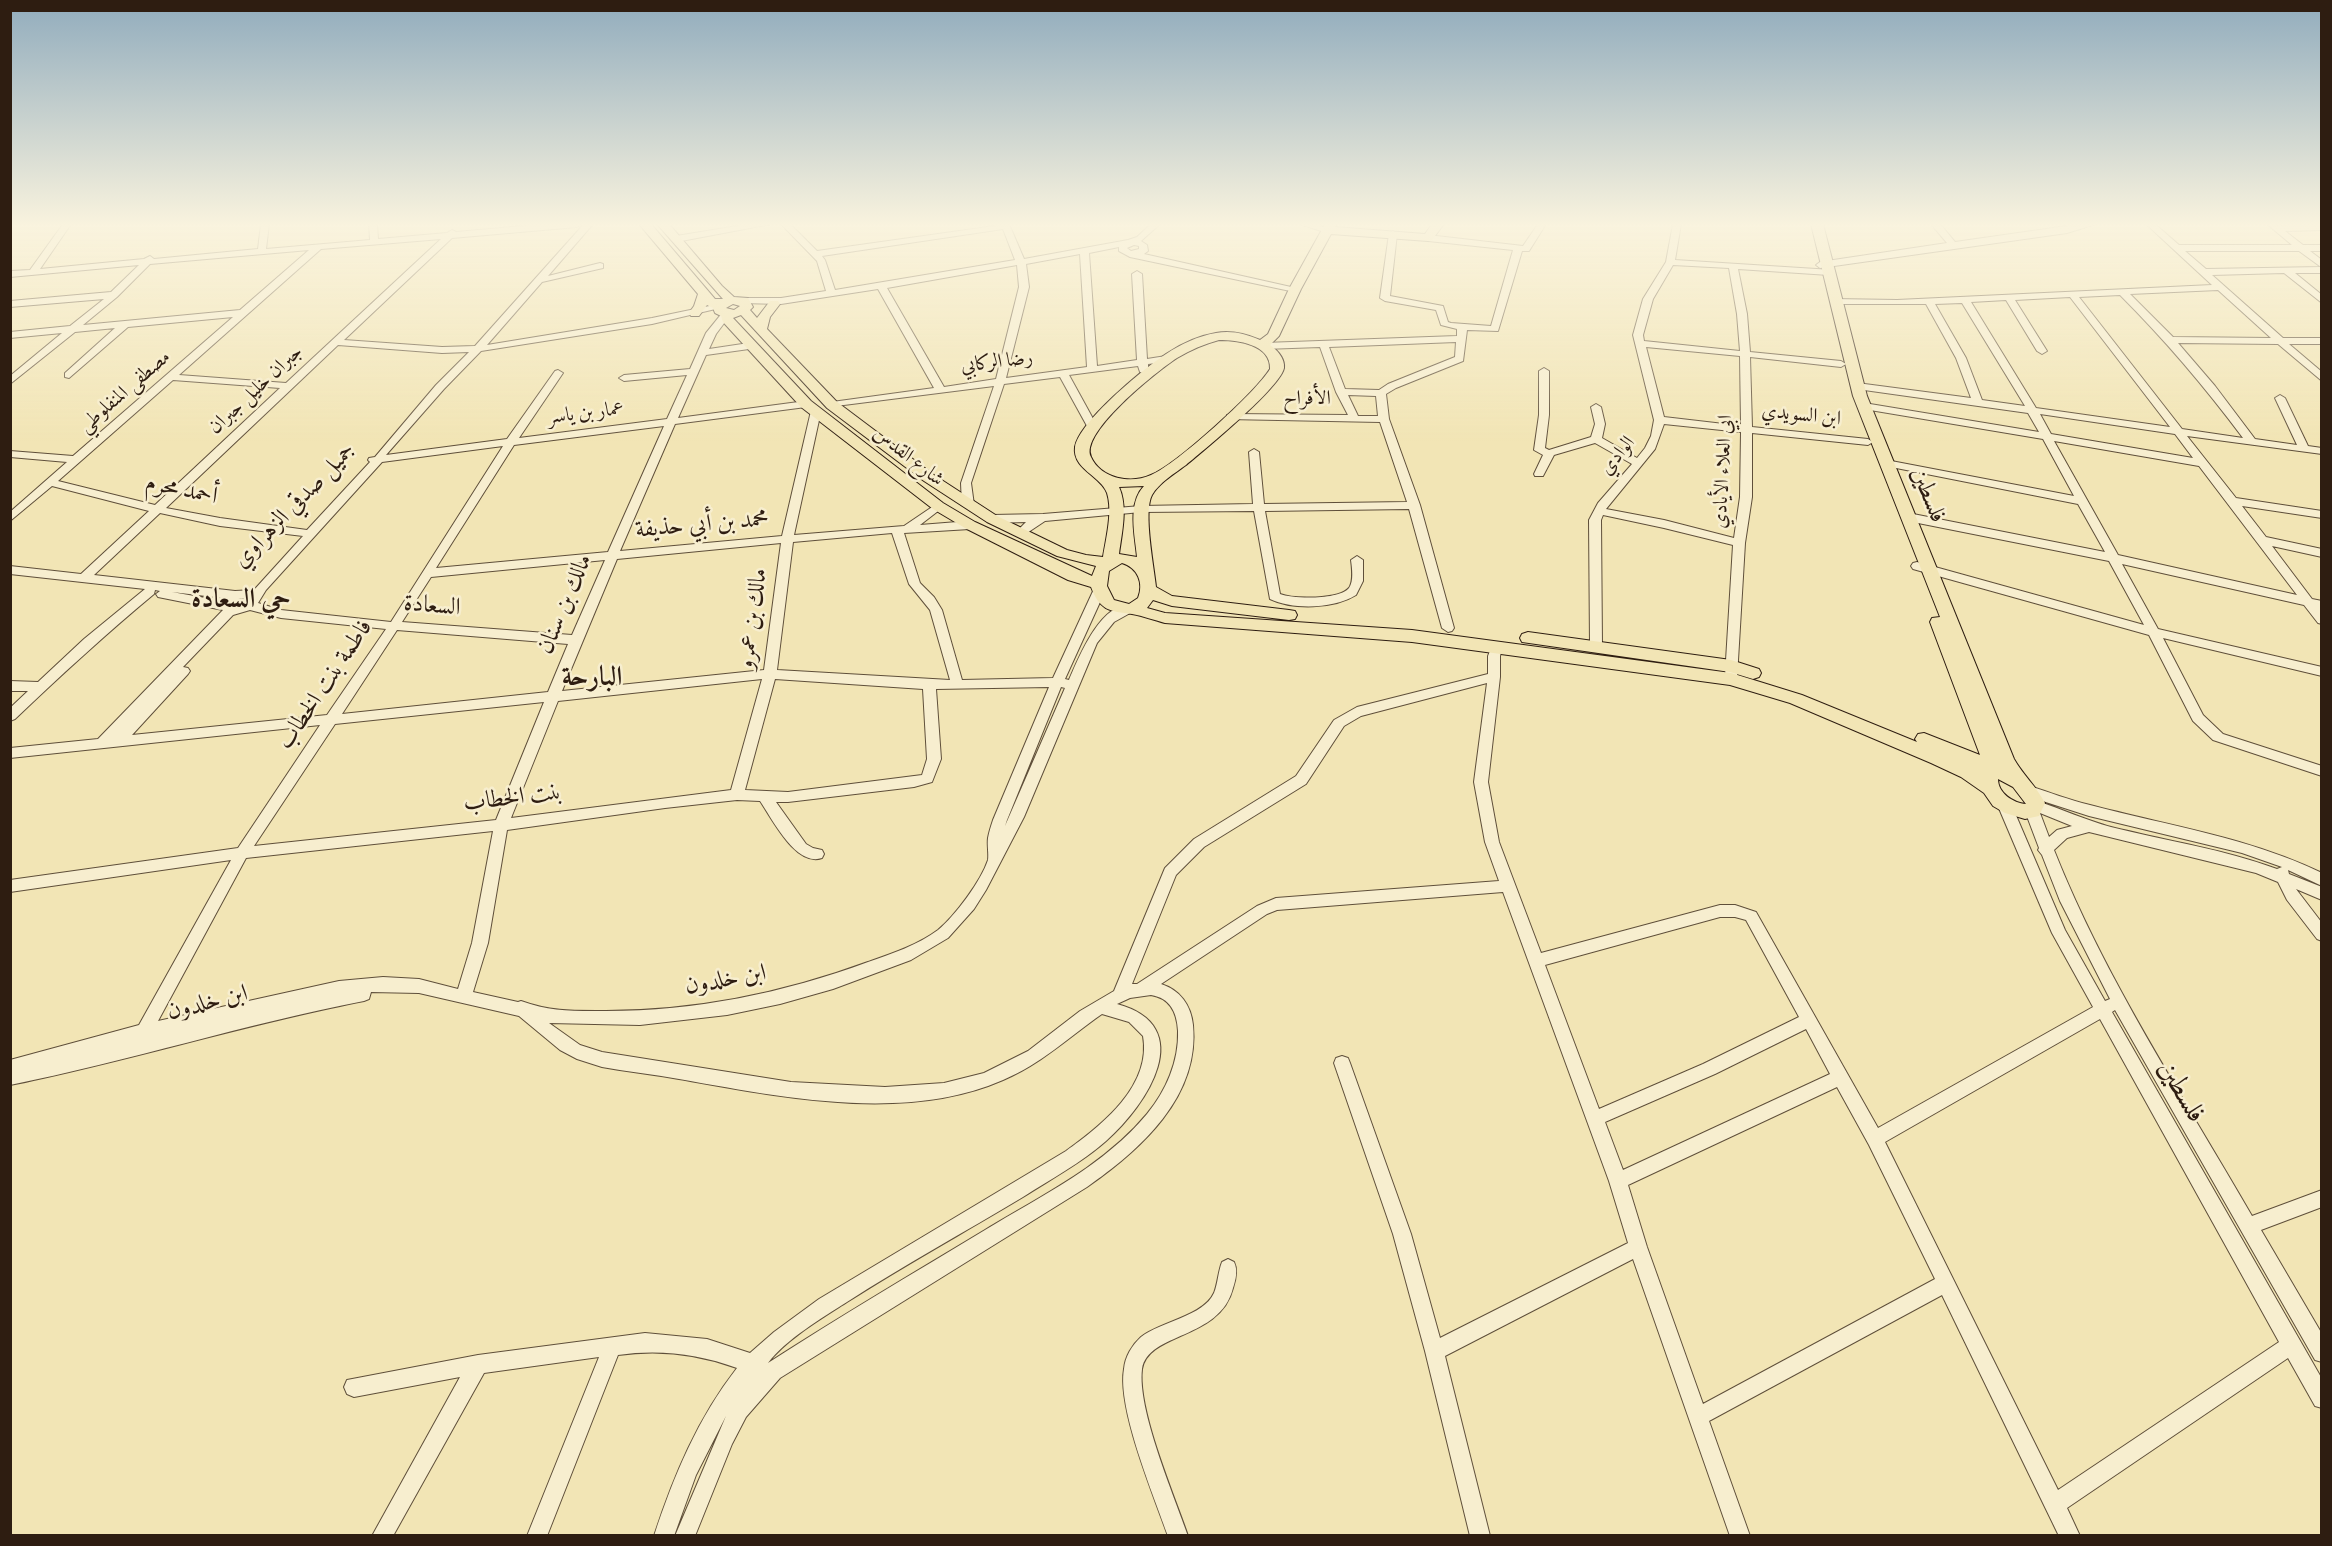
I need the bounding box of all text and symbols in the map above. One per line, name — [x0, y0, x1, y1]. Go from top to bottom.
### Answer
street label: جبران خليل جبران — [205, 341, 309, 441]
street label: مصطفى المنفلوطي — [75, 347, 177, 439]
street label: رضا الركابي — [960, 348, 1034, 380]
street label: الأفراح — [1283, 389, 1331, 413]
street label: عمار بن ياسر — [547, 398, 625, 432]
street label: ابن السويدي — [1760, 401, 1842, 433]
street label: ابي العلاء الأيادي — [1710, 414, 1740, 530]
street label: شارع القدس — [867, 423, 947, 493]
street label: الوادي — [1596, 433, 1642, 481]
street label: جميل صدقي الزهراوي — [229, 438, 363, 576]
street label: فلسطين — [1902, 464, 1950, 528]
street label: أحمد محرم — [142, 470, 220, 514]
street label: محمد بن أبي حذيفة — [634, 507, 770, 547]
street label: مالك بن سنان — [533, 551, 601, 659]
street label: مالك بن عمرو — [734, 567, 776, 671]
district label: حي السعادة — [191, 586, 291, 618]
street label: السعادة — [402, 591, 462, 625]
street label: فاطمة بنت الخطاب — [273, 616, 381, 756]
district label: البارحة — [562, 664, 622, 696]
street label: بنت الخطاب — [462, 780, 564, 820]
street label: ابن خلدون — [683, 961, 769, 1003]
street label: ابن خلدون — [165, 981, 251, 1029]
street label: فلسطين — [2148, 1056, 2210, 1130]

